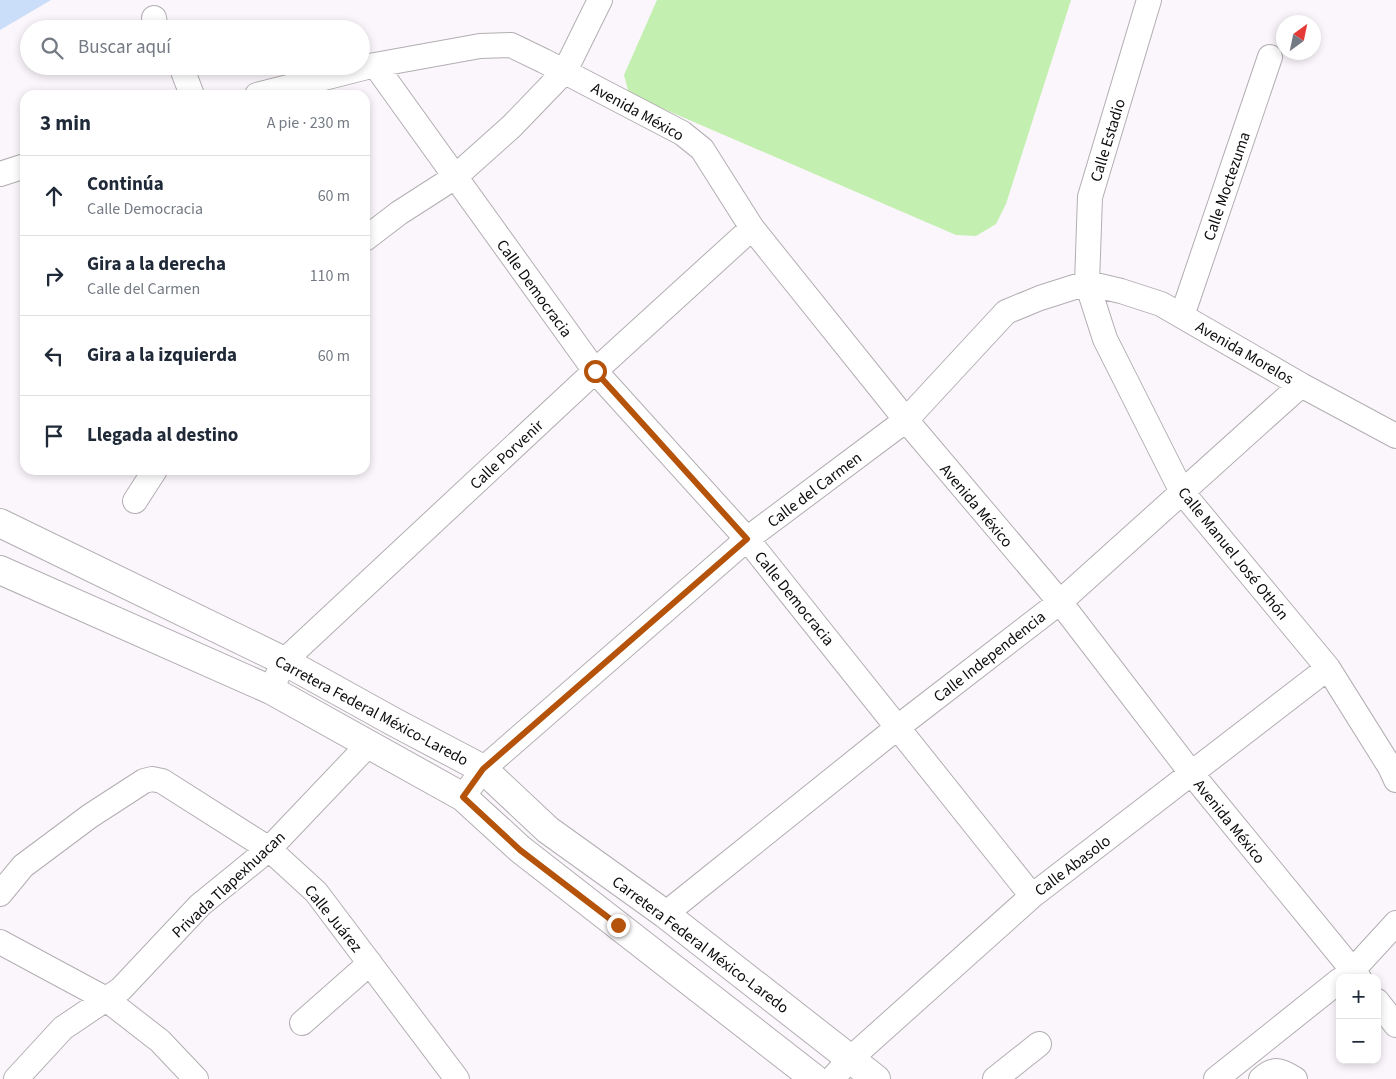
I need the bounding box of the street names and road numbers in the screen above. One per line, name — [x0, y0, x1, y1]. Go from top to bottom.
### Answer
street label: Avenida México — [587, 77, 688, 146]
street label: Calle Estadio — [1085, 96, 1131, 185]
street label: Calle Moctezuma — [1198, 129, 1256, 244]
street label: Calle Democracia — [491, 235, 577, 342]
street label: Avenida Morelos — [1191, 316, 1298, 390]
street label: Calle Porvenir — [465, 415, 549, 495]
street label: Calle del Carmen — [763, 447, 866, 533]
street label: Avenida México — [935, 459, 1018, 552]
street label: Calle Manuel José Othón — [1173, 483, 1294, 625]
street label: Calle Democracia — [749, 547, 839, 651]
street label: Calle Independencia — [929, 606, 1050, 708]
street label: Carretera Federal México-Laredo — [271, 650, 472, 771]
street label: Avenida México — [1188, 775, 1270, 869]
street label: Privada Tlapexhuacan — [167, 826, 290, 943]
street label: Calle Abasolo — [1030, 830, 1115, 902]
street label: Carretera Federal México-Laredo — [607, 871, 793, 1019]
street label: Calle Juárez — [299, 880, 367, 957]

